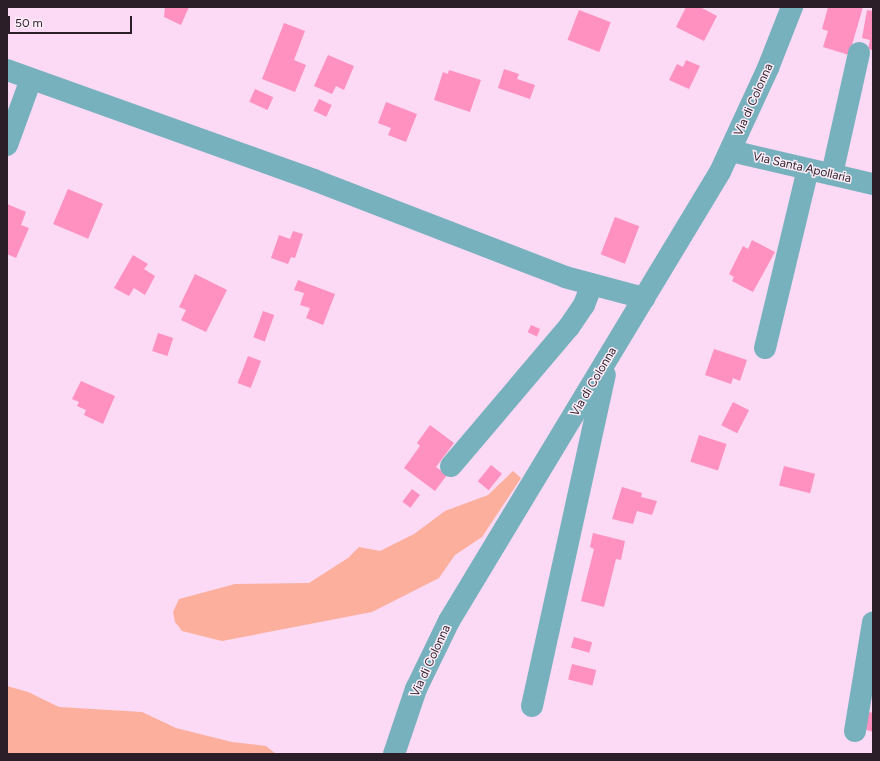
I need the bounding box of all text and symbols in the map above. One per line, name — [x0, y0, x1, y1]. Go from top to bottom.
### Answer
scale bar — [10, 8, 134, 34]
text: 50 m — [15, 16, 43, 30]
street label: Via di Colonna — [732, 62, 776, 138]
street label: Via Santa Apollaria — [751, 150, 853, 186]
street label: Via di Colonna — [568, 345, 620, 419]
street label: Via di Colonna — [408, 623, 454, 699]

